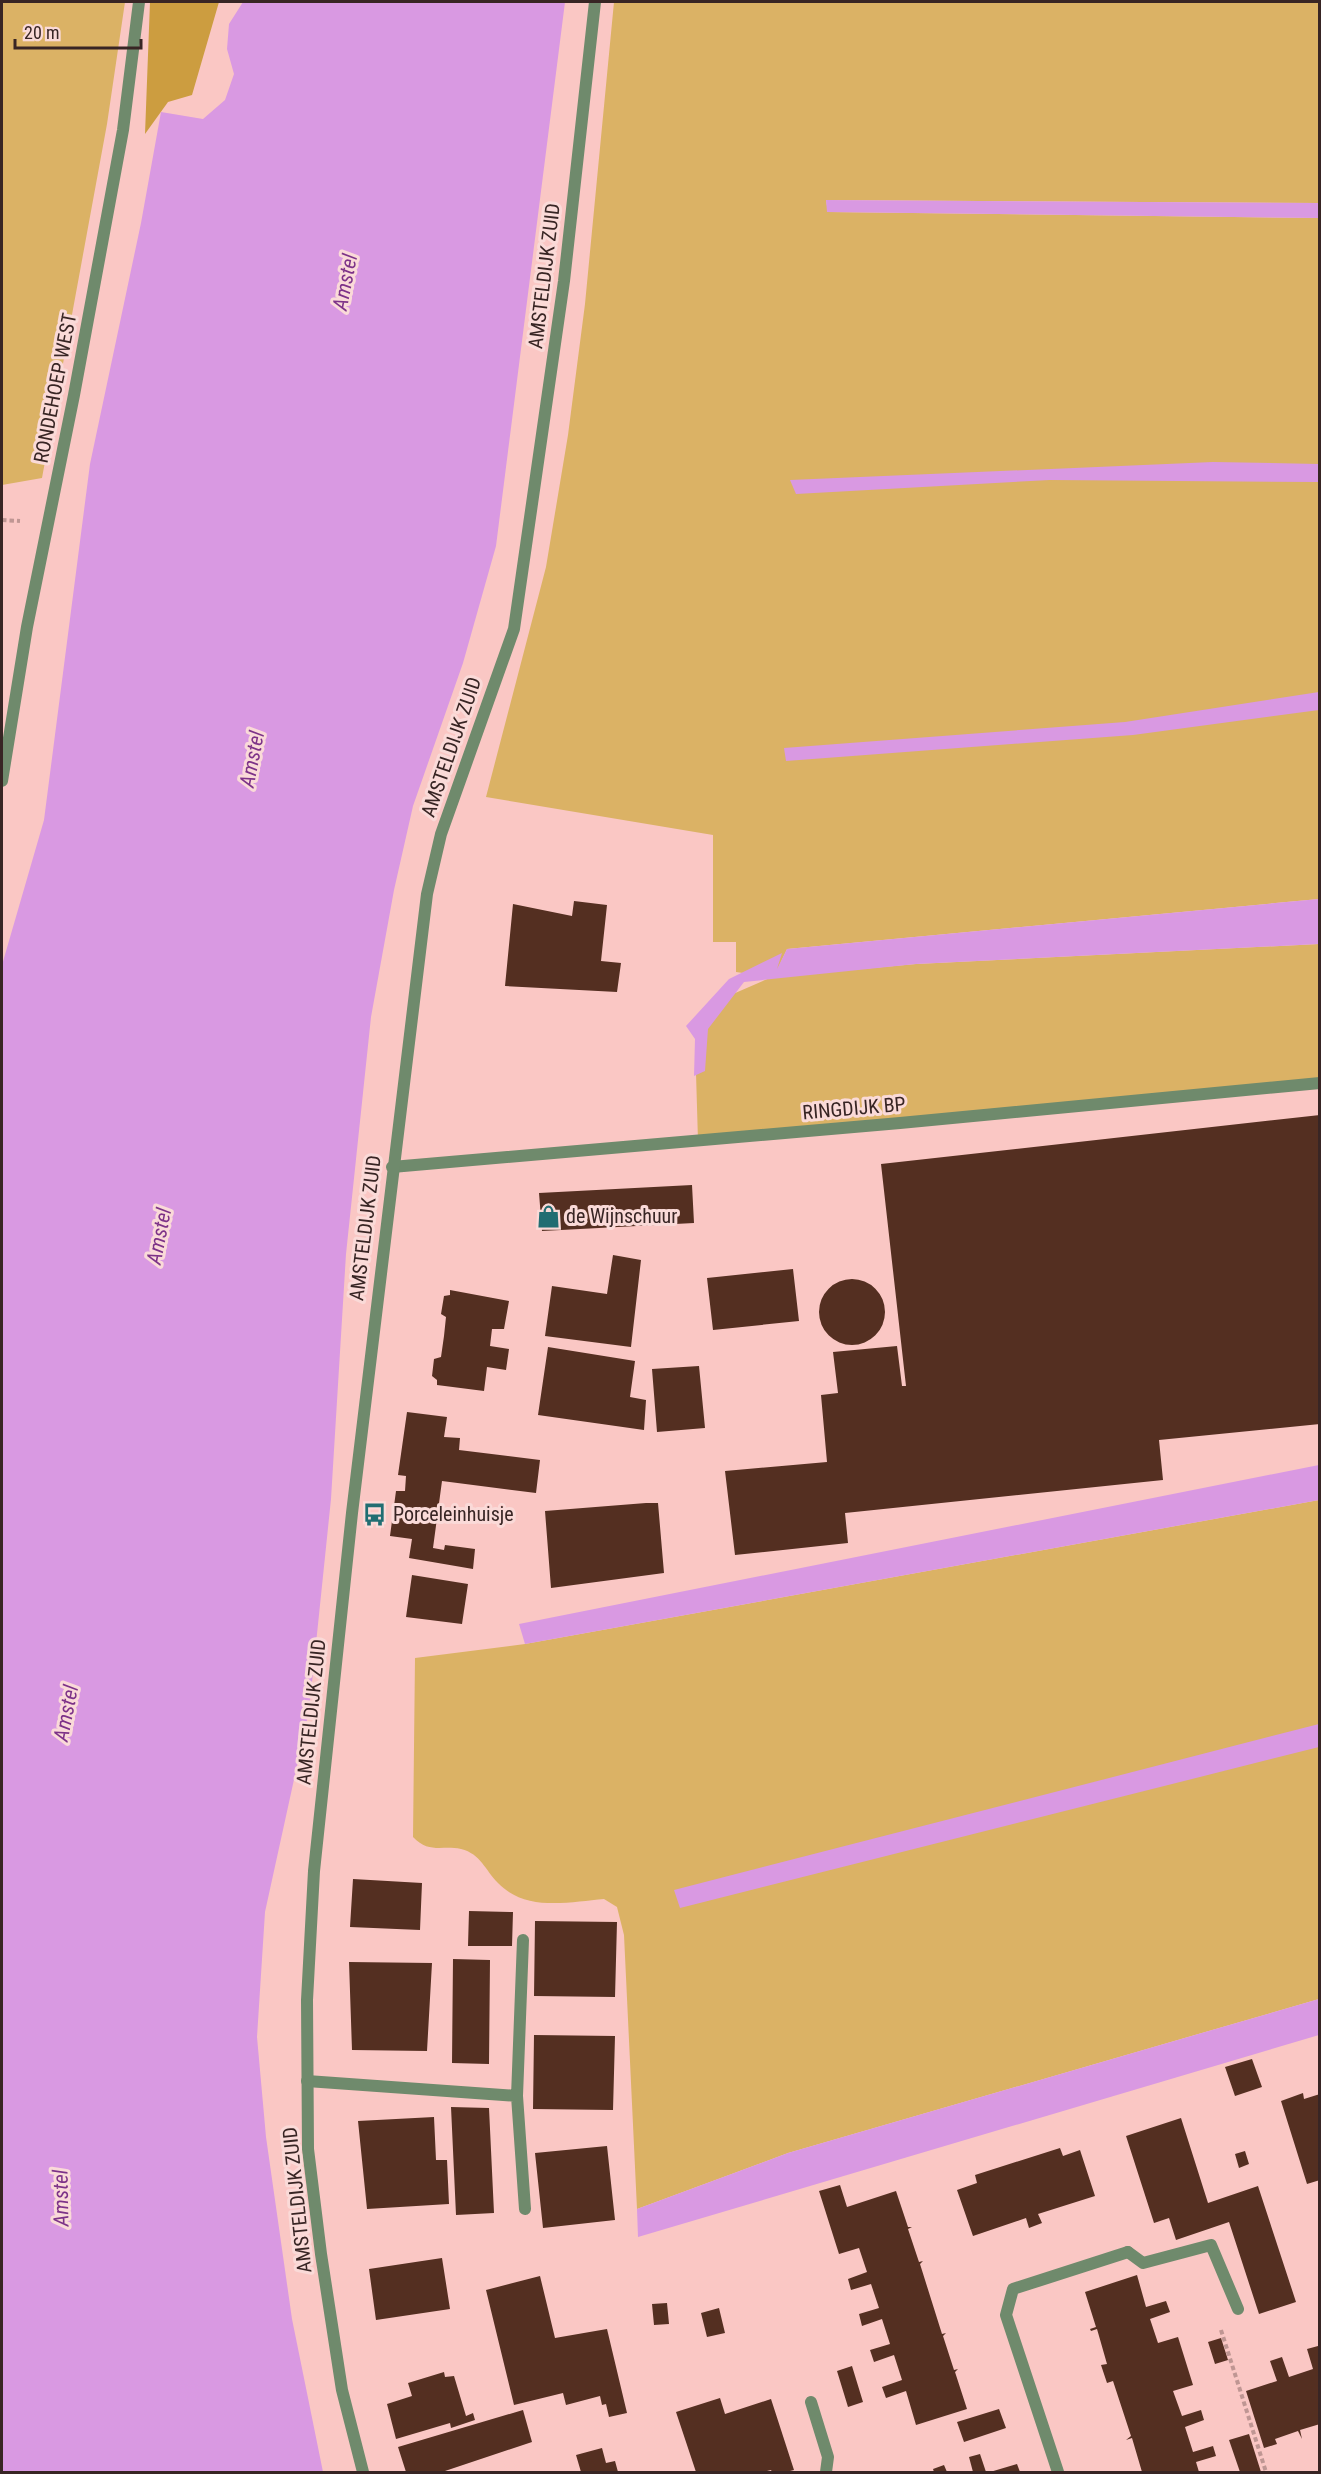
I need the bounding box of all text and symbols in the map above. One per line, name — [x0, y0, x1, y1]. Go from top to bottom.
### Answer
scale bar — [15, 12, 141, 50]
text: 20 m — [24, 22, 59, 43]
street label: AMSTELDIJK ZUID — [523, 202, 565, 350]
water label: Amstel — [328, 252, 362, 313]
street label: RONDEHOEP WEST — [29, 311, 81, 465]
street label: AMSTELDIJK ZUID — [416, 674, 486, 820]
water label: Amstel — [235, 729, 269, 790]
street label: RINGDIJK BP — [801, 1092, 907, 1124]
street label: AMSTELDIJK ZUID — [344, 1154, 386, 1302]
shop icon: de Wijnschuur — [535, 1203, 561, 1229]
place label: de Wijnschuur — [566, 1204, 677, 1228]
water label: Amstel — [142, 1206, 176, 1267]
bus stop icon: Porceleinhuisje — [362, 1501, 388, 1527]
place label: Porceleinhuisje — [393, 1502, 514, 1526]
street label: AMSTELDIJK ZUID — [291, 1638, 331, 1786]
water label: Amstel — [49, 1683, 83, 1744]
street label: AMSTELDIJK ZUID — [277, 2126, 317, 2274]
water label: Amstel — [49, 2169, 74, 2228]

